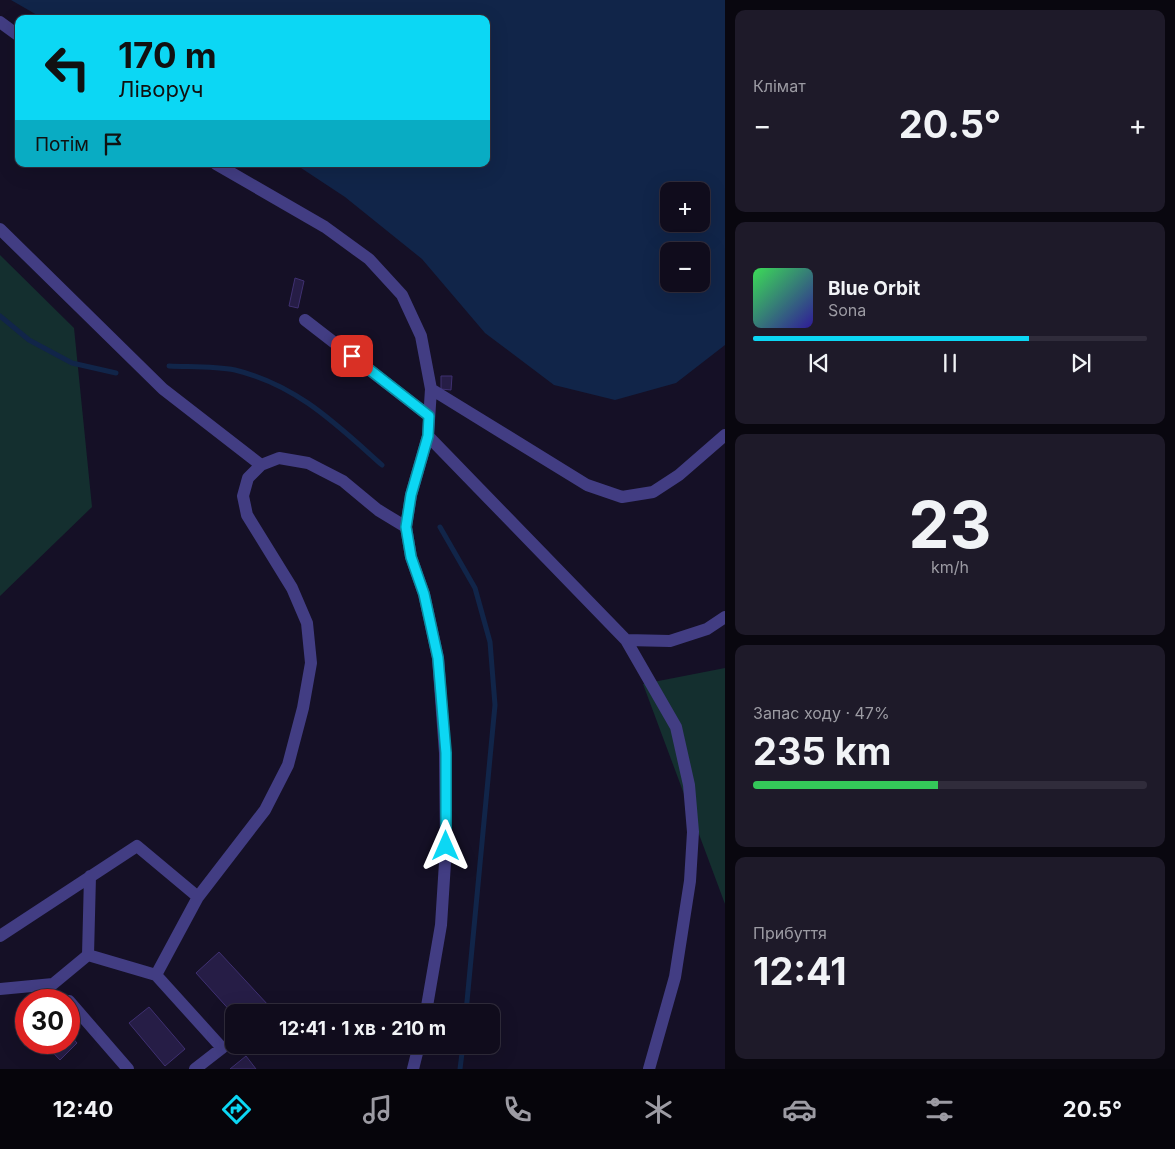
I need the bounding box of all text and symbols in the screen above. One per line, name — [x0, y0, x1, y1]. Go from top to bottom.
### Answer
text: 170 m — [118, 34, 217, 76]
icon: left — [35, 35, 100, 100]
text: Ліворуч — [118, 76, 203, 102]
text: Клімат — [753, 76, 806, 96]
text: 20.5° — [899, 101, 1001, 147]
text: − — [753, 108, 772, 142]
text: + — [1128, 108, 1147, 142]
icon: arrive — [99, 130, 127, 158]
text: Потім — [35, 133, 89, 156]
map controls — [660, 182, 710, 292]
button: + — [660, 182, 710, 232]
button: − — [660, 242, 710, 292]
text: Blue Orbit — [828, 277, 920, 300]
text: Sona — [828, 300, 866, 320]
pin — [331, 335, 373, 377]
icon: arrive — [338, 342, 366, 370]
icon: previous — [805, 349, 833, 377]
icon: pause — [936, 349, 964, 377]
icon: next — [1067, 349, 1095, 377]
text: 23 — [909, 485, 991, 564]
text: km/h — [931, 557, 969, 577]
text: Запас ходу · 47% — [753, 703, 890, 723]
text: 235 km — [753, 728, 891, 774]
position arrow — [419, 819, 471, 871]
text: Прибуття — [753, 923, 827, 943]
text: 12:41 — [753, 948, 847, 994]
speed limit sign: 30 — [15, 989, 80, 1054]
text: 12:41 · 1 хв · 210 m — [279, 1017, 446, 1040]
icon: directions — [219, 1092, 254, 1127]
icon: music — [360, 1092, 395, 1127]
icon: phone — [500, 1092, 535, 1127]
icon: climate — [641, 1092, 676, 1127]
icon: car — [782, 1092, 817, 1127]
icon: filters — [922, 1092, 957, 1127]
text: 12:40 — [53, 1096, 113, 1122]
text: 20.5° — [1063, 1096, 1122, 1122]

